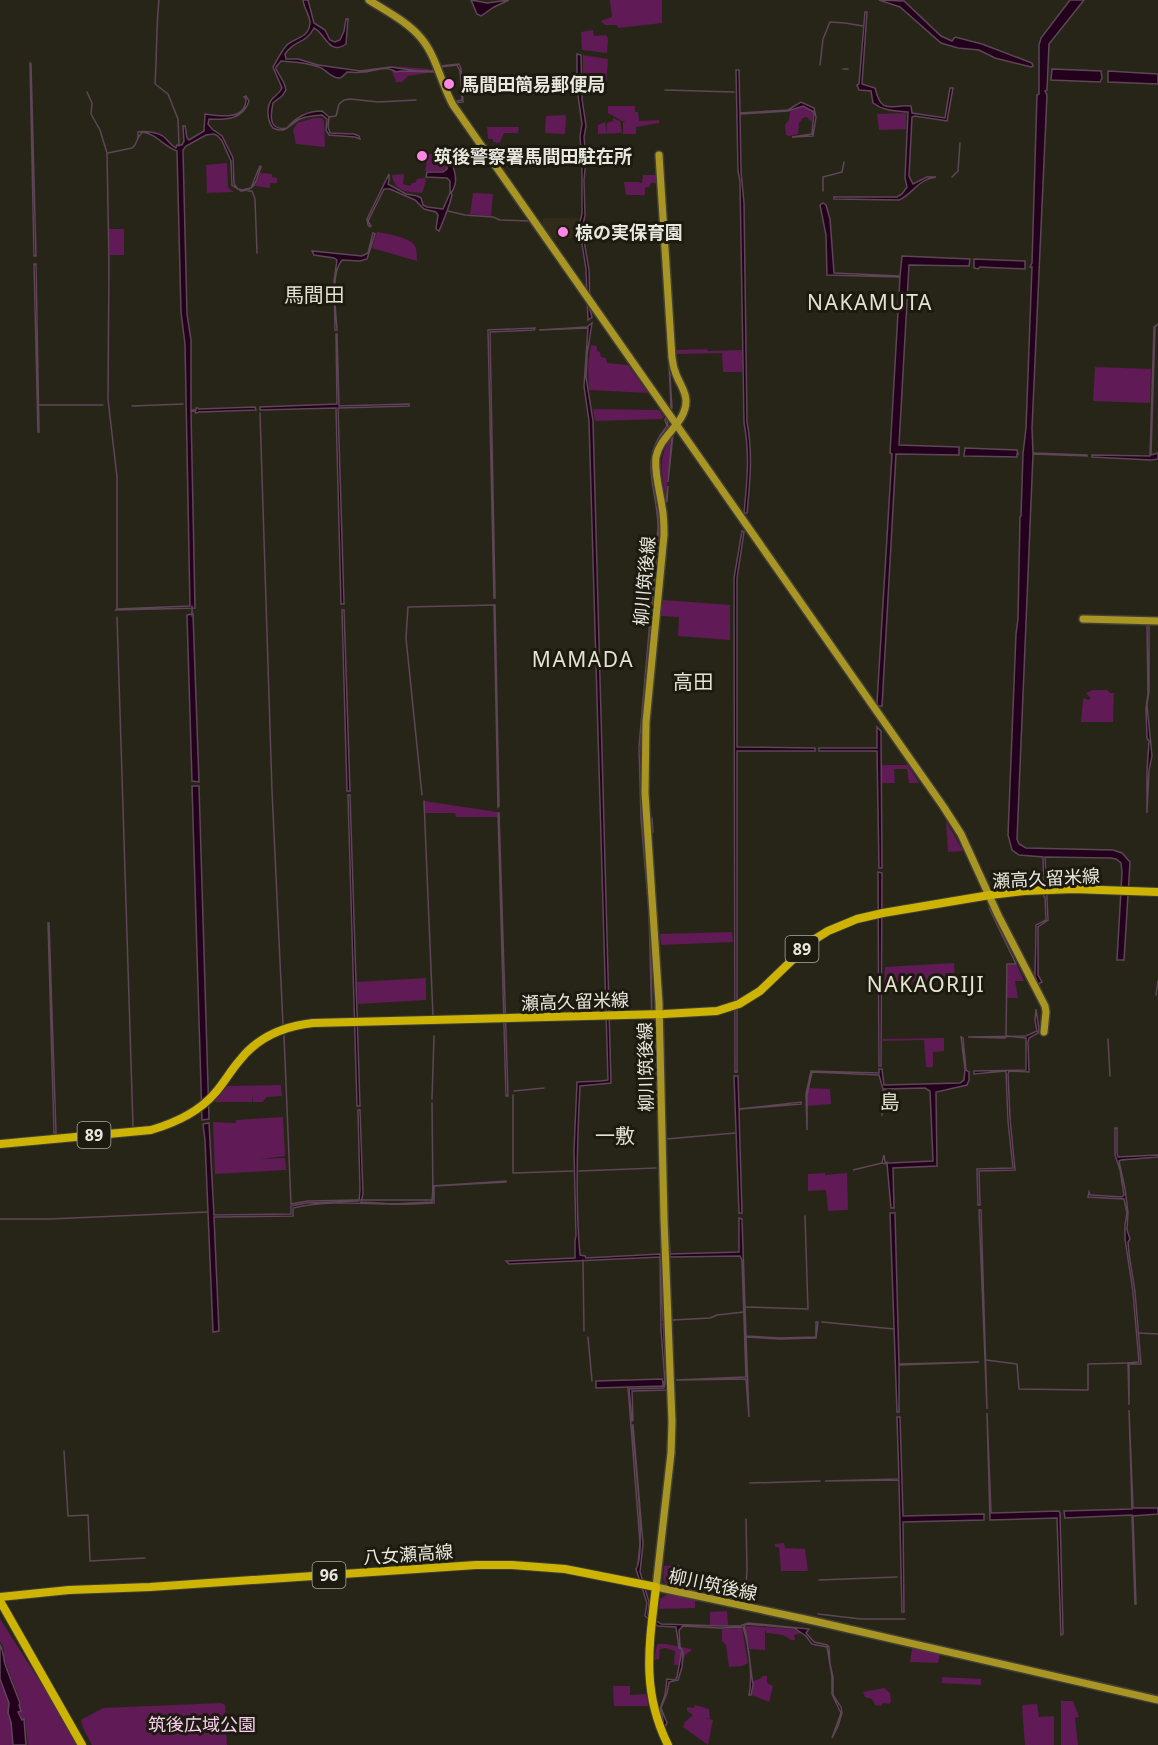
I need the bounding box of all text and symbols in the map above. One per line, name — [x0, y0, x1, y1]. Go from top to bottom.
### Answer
place label: 馬間田簡易郵便局 — [461, 72, 605, 96]
marker: 馬間田簡易郵便局 — [442, 77, 456, 91]
place label: 筑後警察署馬間田駐在所 — [434, 144, 632, 168]
marker: 筑後警察署馬間田駐在所 — [415, 149, 429, 163]
place label: 椋の実保育園 — [575, 220, 683, 244]
marker: 椋の実保育園 — [556, 225, 570, 239]
district label: 馬間田 — [284, 281, 344, 308]
district label: NAKAMUTA — [807, 288, 933, 316]
street label: 柳川筑後線 — [628, 535, 660, 627]
district label: MAMADA — [532, 645, 634, 673]
district label: 高田 — [673, 668, 713, 695]
street label: 瀬高久留米線 — [991, 863, 1101, 893]
road number: 89 — [786, 936, 818, 962]
district label: NAKAORIJI — [867, 970, 985, 998]
street label: 瀬高久留米線 — [521, 987, 629, 1015]
street label: 柳川筑後線 — [632, 1022, 658, 1112]
district label: 島 — [880, 1088, 900, 1115]
road number: 89 — [78, 1122, 110, 1148]
district label: 一敷 — [595, 1122, 635, 1149]
street label: 八女瀬高線 — [362, 1539, 454, 1569]
road number: 96 — [312, 1562, 346, 1588]
street label: 柳川筑後線 — [666, 1563, 760, 1605]
park label: 筑後広域公園 — [148, 1712, 256, 1736]

